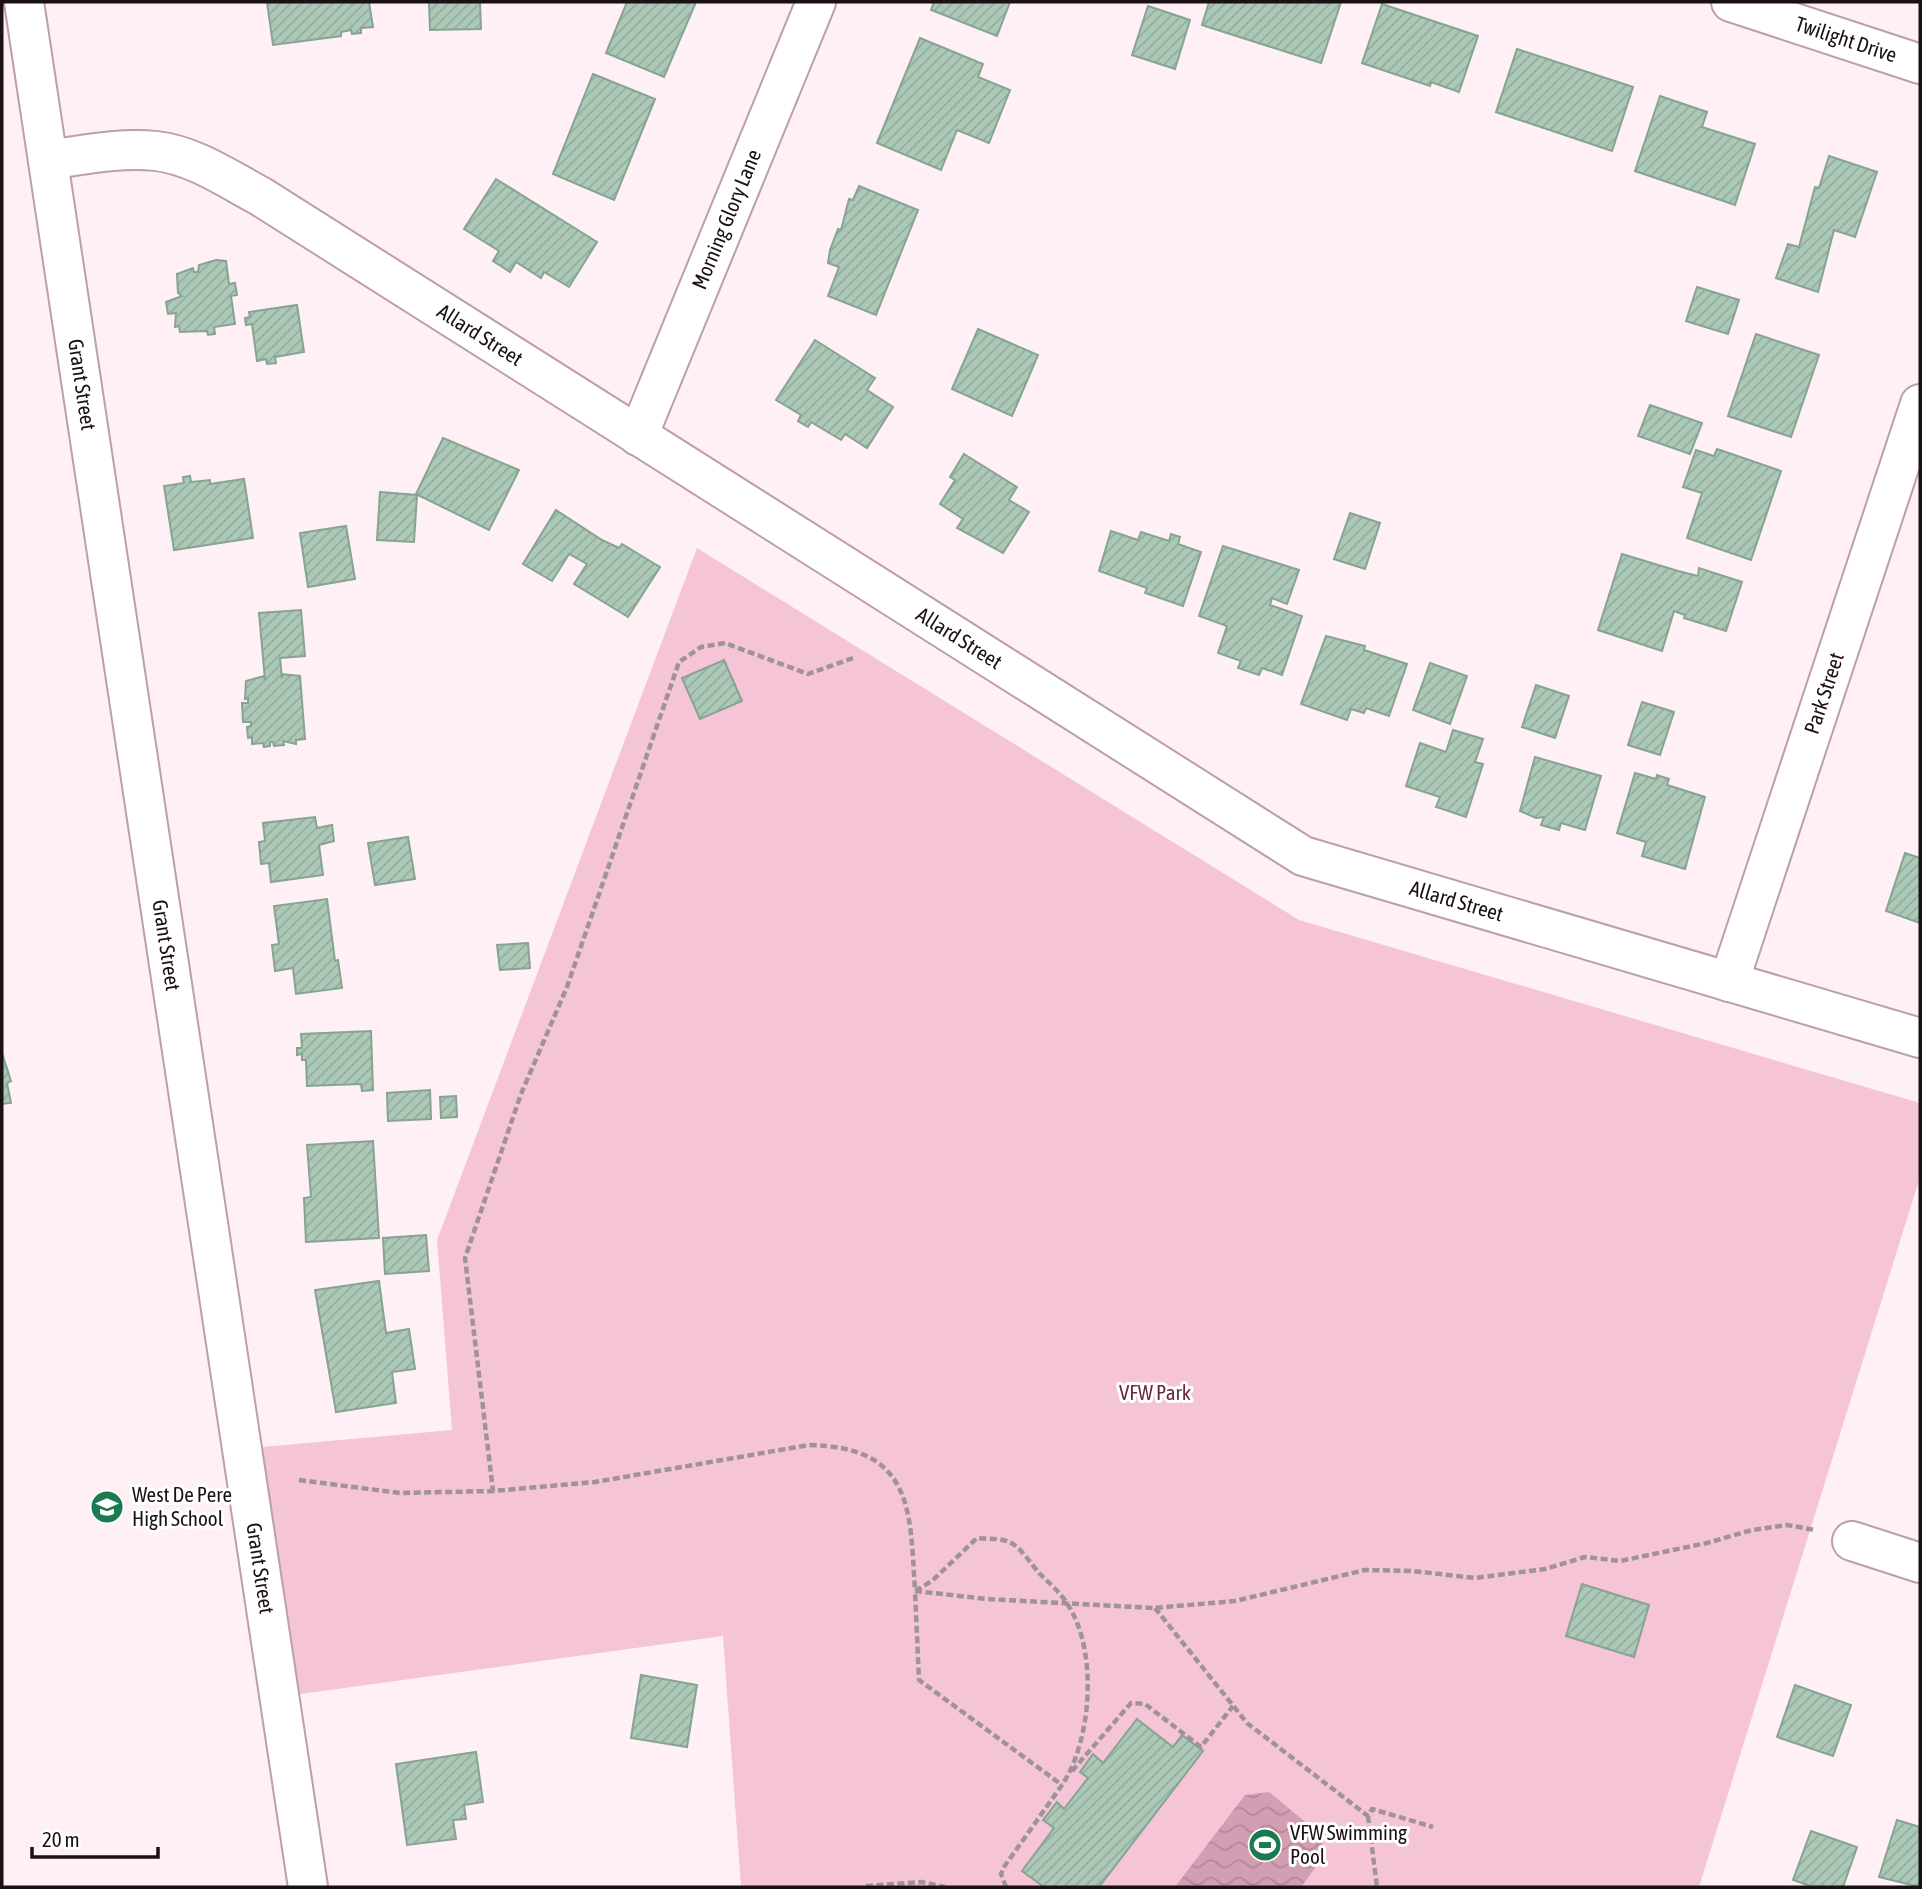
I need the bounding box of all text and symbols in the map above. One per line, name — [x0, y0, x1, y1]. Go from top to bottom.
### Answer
street label: Twilight Drive — [1793, 11, 1900, 67]
street label: Morning Glory Lane — [686, 146, 765, 293]
street label: Allard Street — [433, 298, 528, 370]
street label: Grant Street — [64, 337, 101, 432]
street label: Allard Street — [912, 602, 1007, 673]
street label: Park Street — [1799, 649, 1848, 737]
street label: Allard Street — [1407, 875, 1506, 925]
street label: Grant Street — [148, 898, 186, 992]
park label: VFW Park — [1119, 1380, 1191, 1404]
place label: West De Pere High School — [132, 1482, 232, 1530]
school or university icon: West De Pere High School — [88, 1488, 126, 1526]
street label: Grant Street — [242, 1521, 280, 1615]
scale bar — [32, 1815, 158, 1859]
place label: VFW Swimming Pool — [1290, 1820, 1407, 1868]
sports icon: VFW Swimming Pool — [1246, 1826, 1284, 1864]
text: 20 m — [42, 1827, 80, 1851]

